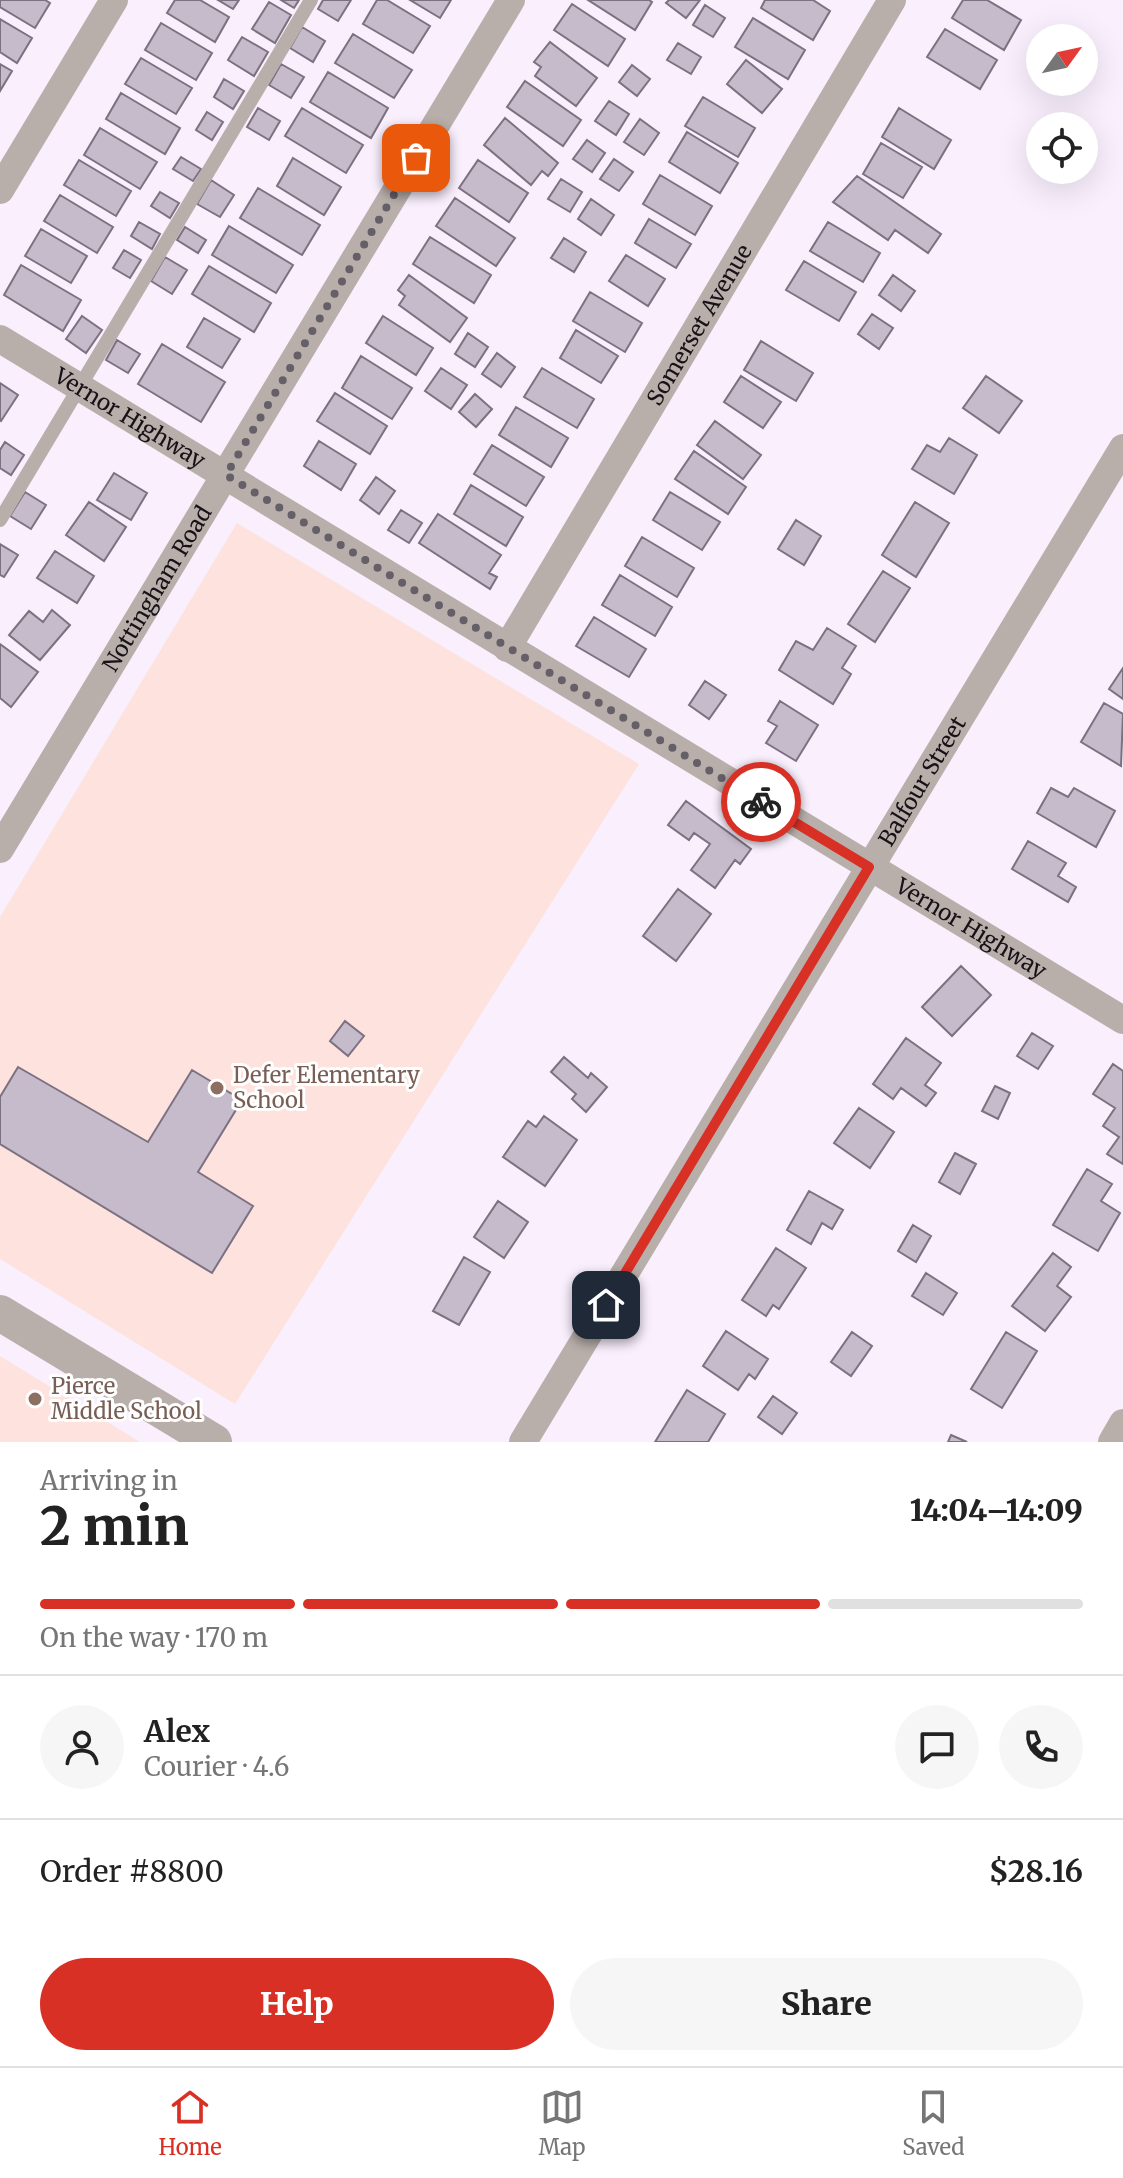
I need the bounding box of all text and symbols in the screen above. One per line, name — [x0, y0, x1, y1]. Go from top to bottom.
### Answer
north arrow — [1026, 24, 1098, 96]
map controls — [1026, 24, 1098, 184]
button: locate — [1026, 112, 1098, 184]
pin — [382, 124, 450, 192]
icon: bag — [394, 136, 438, 180]
street label: Somerset Avenue — [640, 239, 758, 410]
street label: Vernor Highway — [48, 361, 211, 474]
street label: Nottingham Road — [96, 501, 217, 677]
street label: Balfour Street — [872, 711, 972, 851]
courier — [721, 762, 801, 842]
icon: bike — [739, 780, 783, 824]
street label: Vernor Highway — [890, 871, 1052, 985]
place label: Defer Elementary School — [233, 1061, 420, 1114]
marker: Defer Elementary School — [208, 1079, 226, 1097]
pin — [572, 1271, 640, 1339]
icon: home — [584, 1283, 628, 1327]
place label: Pierce Middle School — [51, 1372, 202, 1425]
marker: Pierce Middle School — [26, 1390, 44, 1408]
text: Arriving in — [40, 1464, 178, 1497]
text: 14:04–14:09 — [910, 1491, 1083, 1529]
text: 2 min — [40, 1494, 189, 1559]
text: On the way · 170 m — [40, 1621, 268, 1654]
button: person — [40, 1705, 124, 1789]
button: chat — [895, 1705, 979, 1789]
button: phone — [999, 1705, 1083, 1789]
text: Alex — [144, 1712, 210, 1750]
text: Courier · 4.6 — [144, 1750, 290, 1783]
text: Order #8800 — [40, 1852, 224, 1890]
text: $28.16 — [989, 1852, 1083, 1890]
button: Help — [40, 1958, 554, 2050]
button: Share — [570, 1958, 1083, 2050]
tab: Home — [158, 2085, 222, 2161]
tab: Map — [539, 2085, 585, 2161]
tab: Saved — [902, 2085, 965, 2161]

